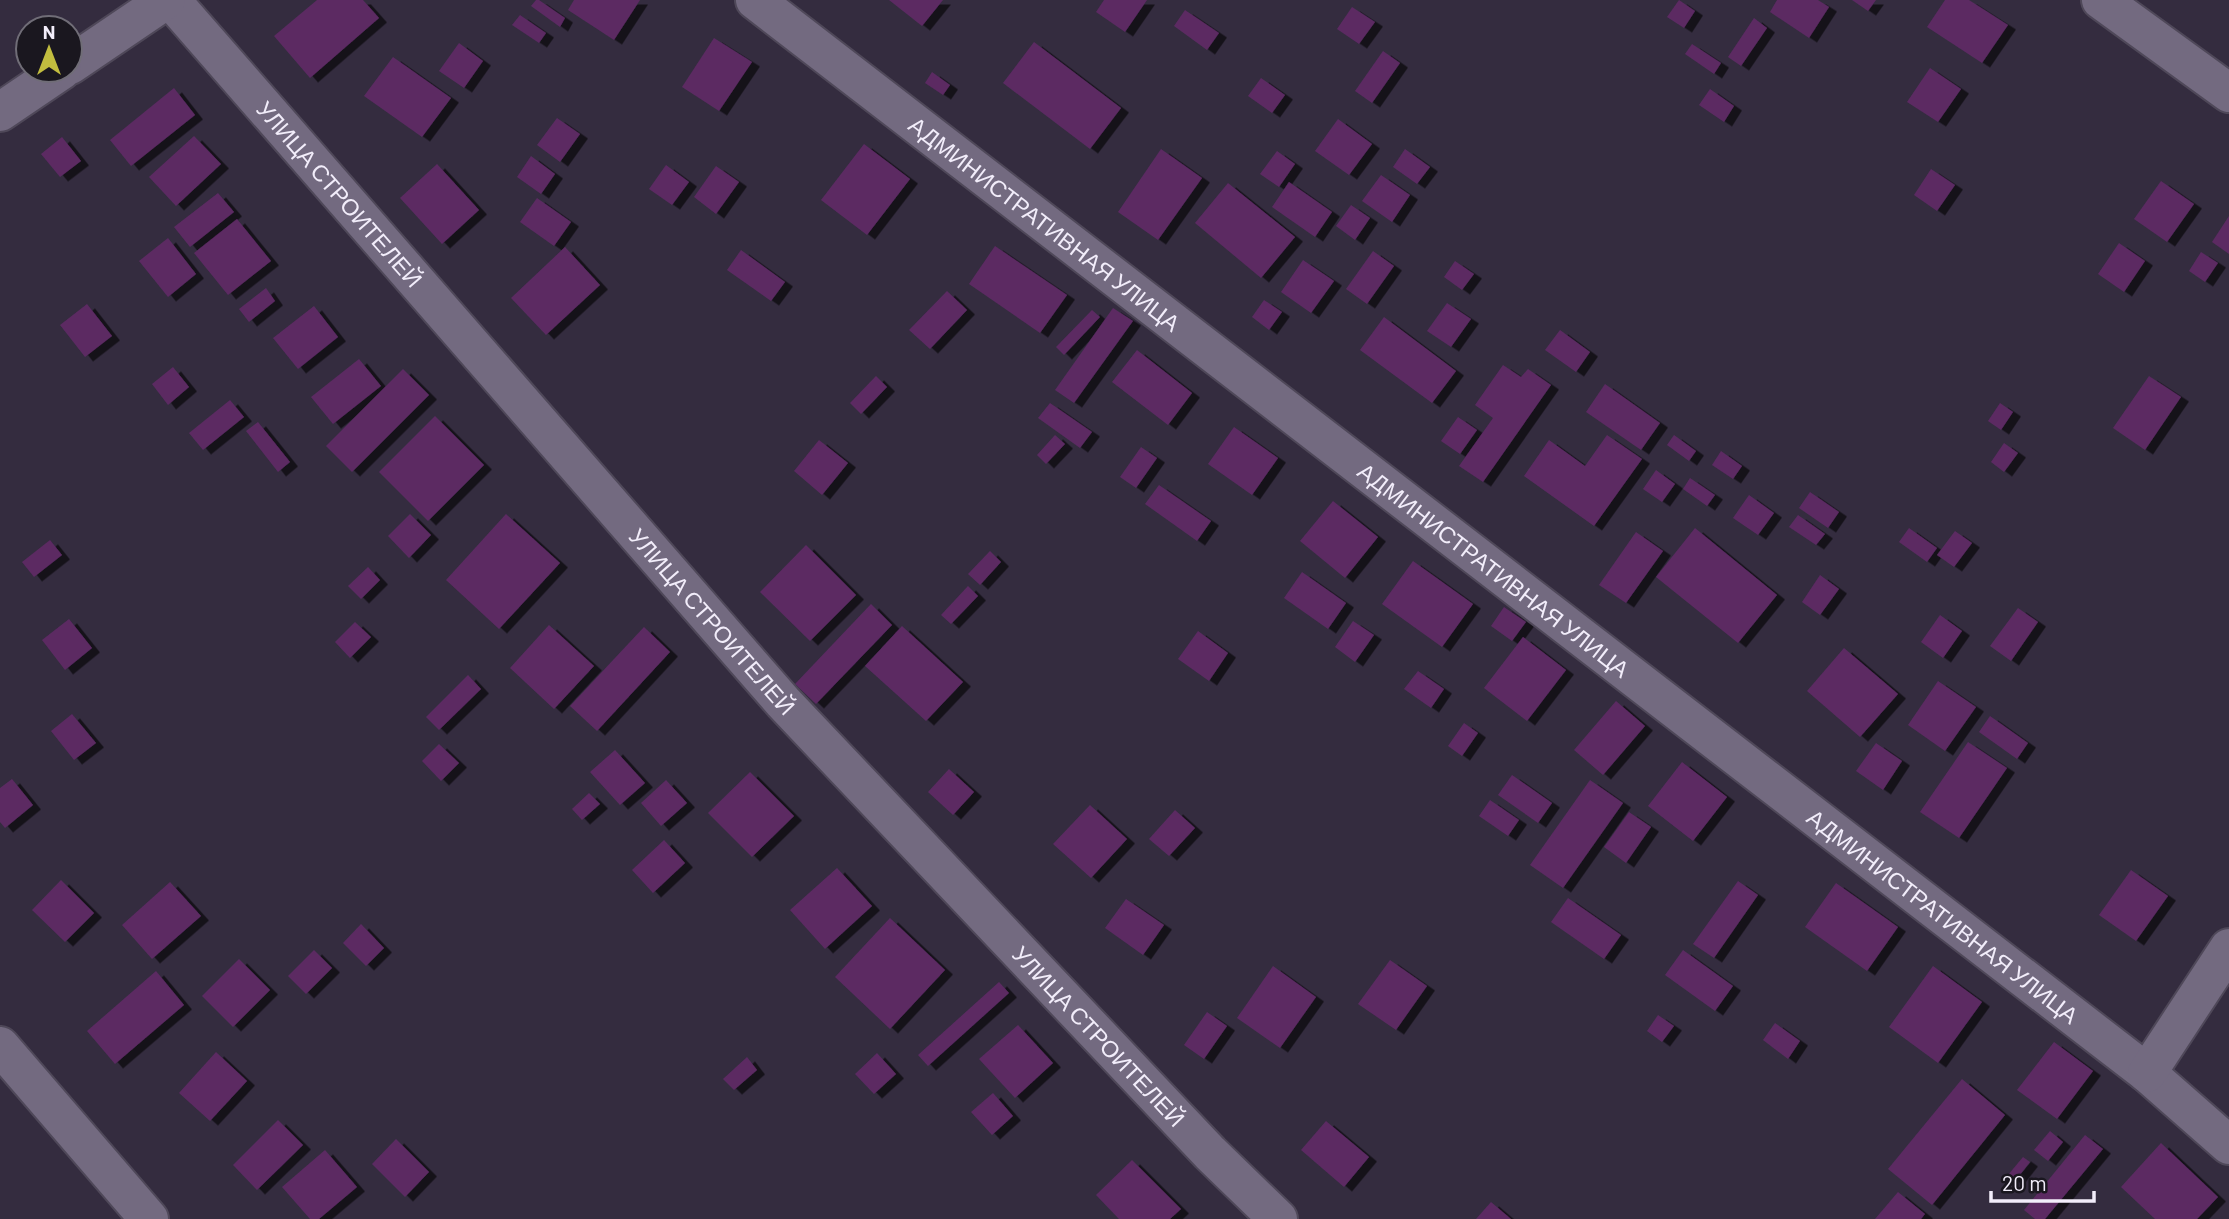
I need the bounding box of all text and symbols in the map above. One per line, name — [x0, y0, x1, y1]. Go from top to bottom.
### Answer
north arrow — [14, 14, 84, 84]
text: N — [43, 20, 55, 43]
street label: УЛИЦА СТРОИТЕЛЕЙ — [251, 95, 429, 293]
street label: АДМИНИСТРАТИВНАЯ УЛИЦА — [904, 110, 1187, 337]
street label: АДМИНИСТРАТИВНАЯ УЛИЦА — [1353, 456, 1636, 683]
street label: УЛИЦА СТРОИТЕЛЕЙ — [624, 522, 801, 720]
street label: АДМИНИСТРАТИВНАЯ УЛИЦА — [1802, 802, 2085, 1029]
street label: УЛИЦА СТРОИТЕЛЕЙ — [1007, 940, 1191, 1132]
scale bar — [1991, 1160, 2094, 1204]
text: 20 m — [2002, 1170, 2047, 1195]

